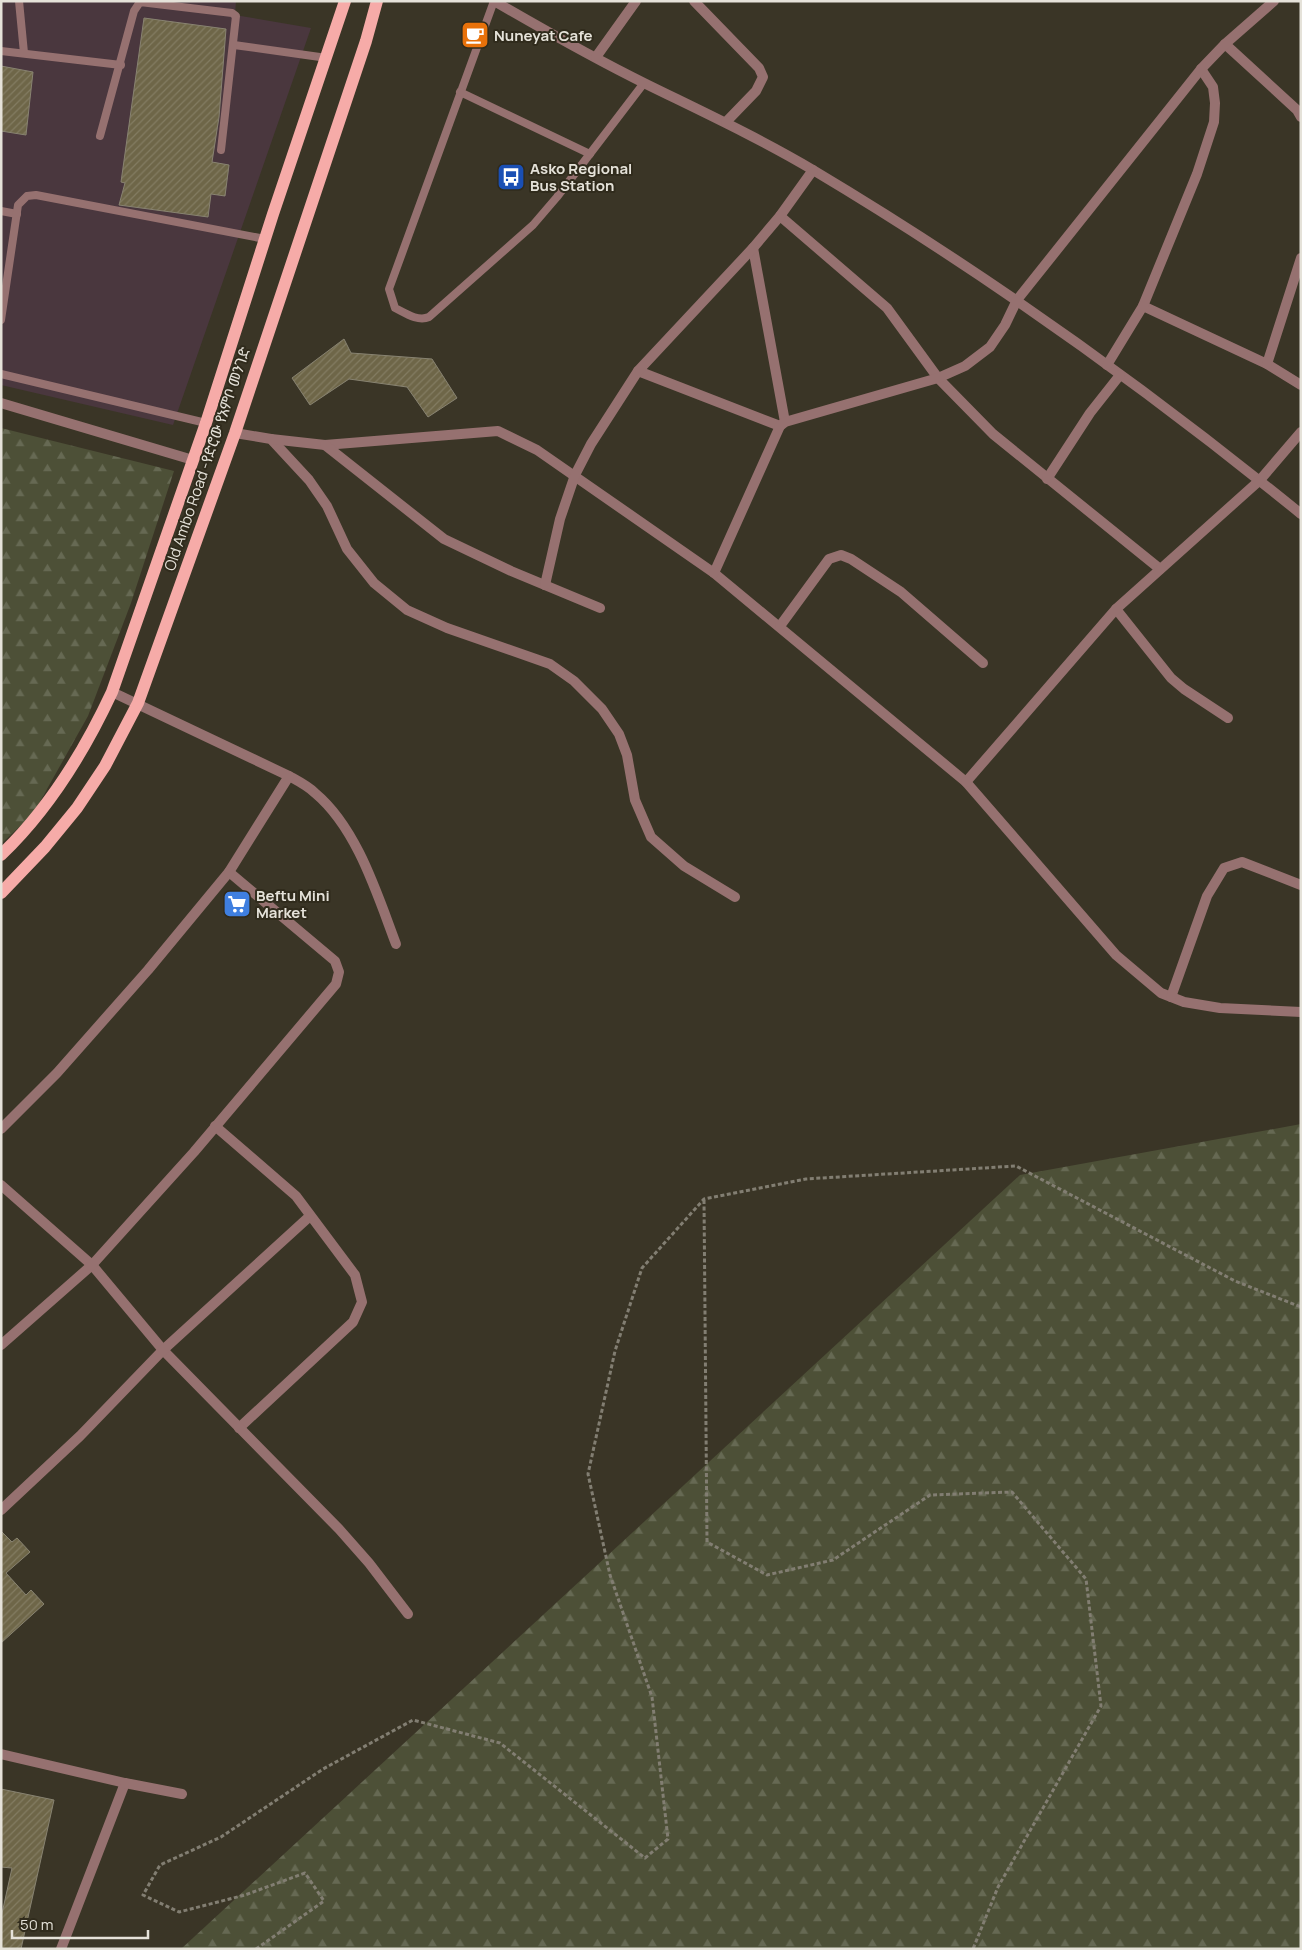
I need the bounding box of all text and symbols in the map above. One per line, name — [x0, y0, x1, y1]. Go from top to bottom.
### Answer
cafe icon: Nuneyat Cafe — [460, 20, 490, 50]
place label: Nuneyat Cafe — [494, 25, 593, 46]
place label: Asko Regional Bus Station — [530, 158, 632, 196]
bus stop icon: Asko Regional Bus Station — [496, 162, 526, 192]
street label: Old Ambo Road -የድሮው የአምቦ መንገድ — [159, 344, 255, 574]
place label: Beftu Mini Market — [256, 885, 330, 923]
supermarket icon: Beftu Mini Market — [222, 889, 252, 919]
scale bar — [12, 1908, 149, 1940]
text: 50 m — [20, 1914, 54, 1935]

